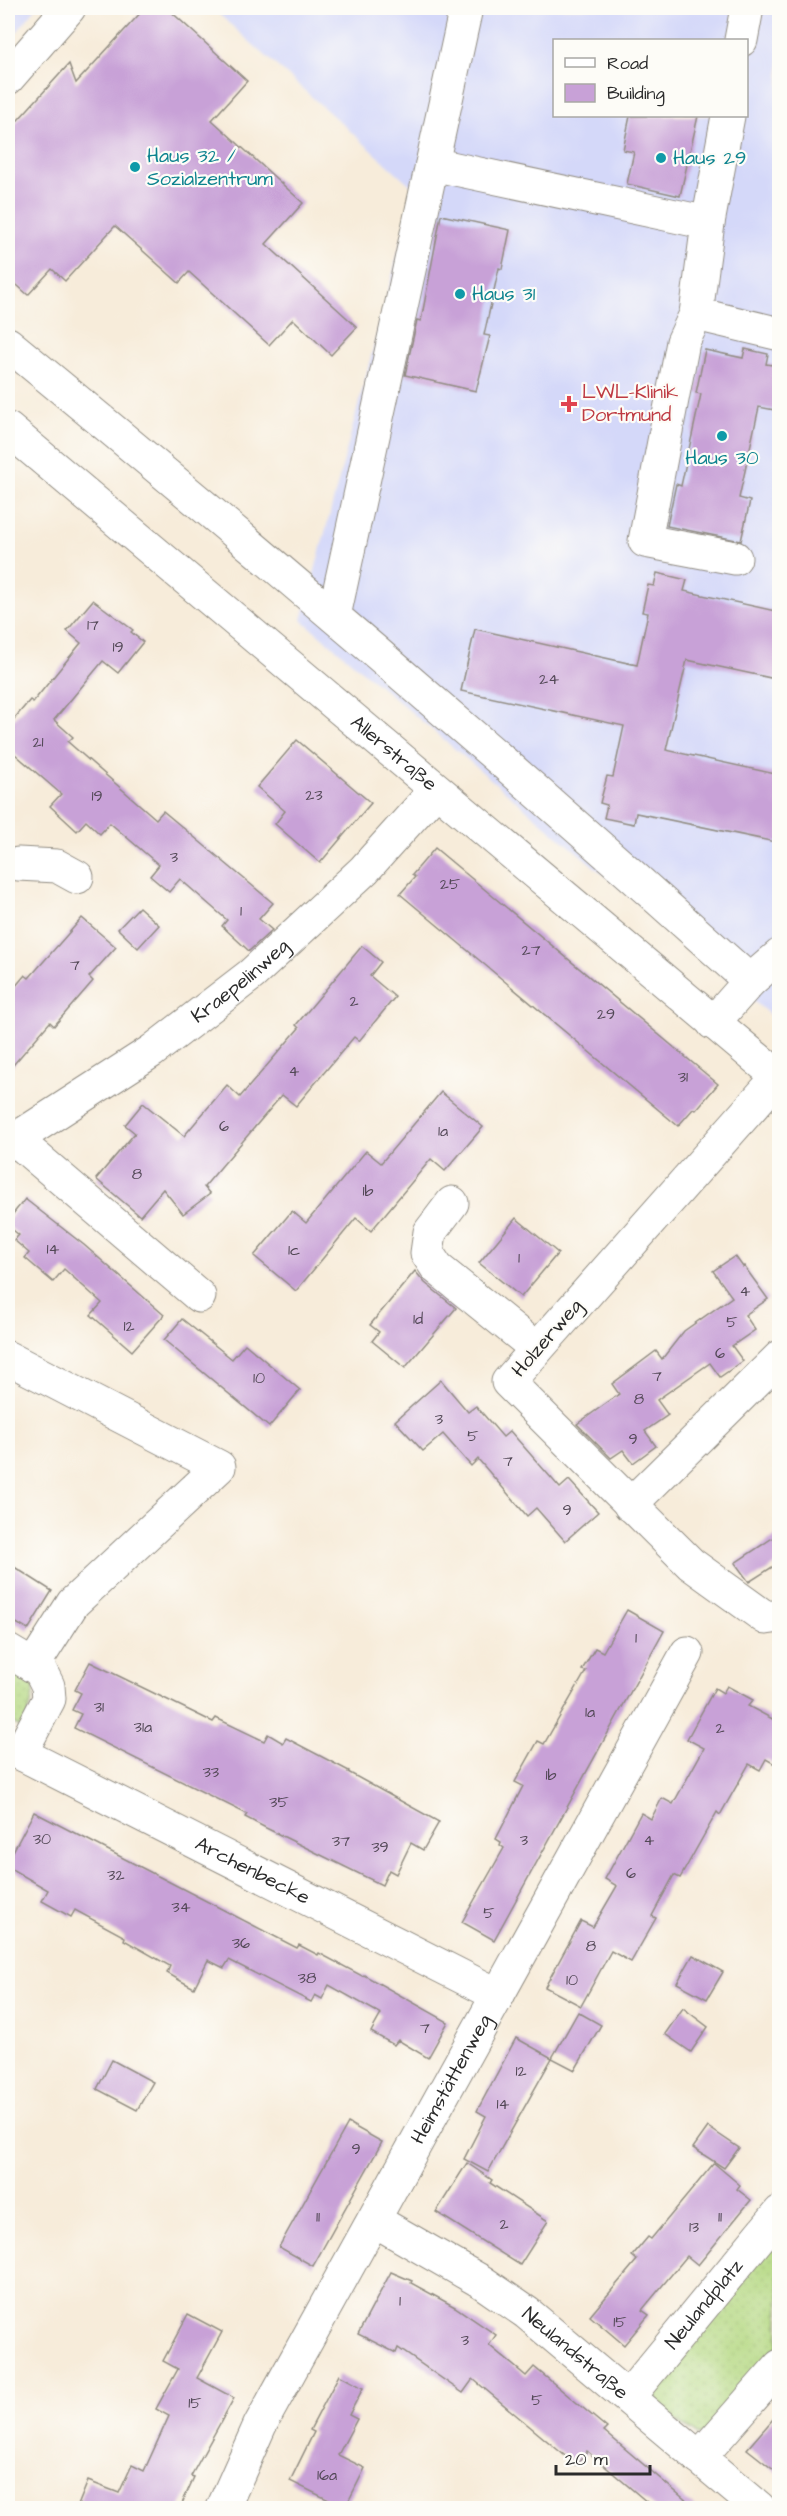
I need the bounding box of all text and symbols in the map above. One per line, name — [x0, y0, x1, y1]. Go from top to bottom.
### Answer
legend — [553, 39, 748, 117]
text: Road — [607, 51, 648, 76]
text: Building — [607, 81, 665, 107]
place label: Haus 32 / Sozialzentrum — [147, 142, 273, 193]
place label: Haus 29 — [673, 144, 746, 172]
marker: Haus 29 — [654, 151, 668, 165]
marker: Haus 32 / Sozialzentrum — [128, 160, 142, 174]
place label: Haus 31 — [472, 280, 536, 308]
marker: Haus 31 — [453, 287, 467, 301]
place label: LWL-Klinik Dortmund — [582, 378, 678, 429]
marker: LWL-Klinik Dortmund — [560, 395, 578, 413]
marker: Haus 30 — [715, 429, 729, 443]
place label: Haus 30 — [685, 444, 759, 472]
house number: 17 — [87, 614, 99, 636]
house number: 19 — [112, 636, 124, 658]
house number: 24 — [539, 668, 559, 690]
street label: Allerstraße — [344, 709, 443, 798]
house number: 21 — [32, 731, 44, 753]
house number: 23 — [305, 784, 323, 806]
house number: 19 — [91, 785, 103, 807]
house number: 3 — [170, 846, 178, 868]
house number: 25 — [440, 873, 461, 895]
house number: 1 — [240, 900, 242, 922]
street label: Kraepelinweg — [185, 932, 296, 1030]
house number: 27 — [522, 939, 541, 961]
house number: 7 — [70, 954, 80, 976]
house number: 2 — [349, 990, 359, 1012]
house number: 29 — [597, 1003, 615, 1025]
house number: 4 — [289, 1060, 300, 1082]
house number: 31 — [678, 1066, 688, 1088]
house number: 6 — [219, 1115, 229, 1137]
house number: 1a — [438, 1120, 448, 1142]
house number: 8 — [132, 1163, 142, 1185]
house number: 1b — [362, 1180, 374, 1202]
house number: 14 — [47, 1238, 60, 1260]
house number: 1c — [288, 1239, 300, 1261]
house number: 1 — [518, 1247, 520, 1269]
house number: 4 — [740, 1280, 751, 1302]
street label: Holzerweg — [505, 1293, 590, 1384]
house number: 1d — [413, 1308, 423, 1330]
house number: 5 — [726, 1311, 738, 1333]
house number: 12 — [123, 1315, 135, 1337]
house number: 6 — [715, 1342, 725, 1364]
house number: 7 — [652, 1365, 662, 1387]
house number: 10 — [253, 1367, 265, 1389]
house number: 8 — [634, 1388, 644, 1410]
house number: 3 — [435, 1408, 443, 1430]
house number: 5 — [467, 1425, 479, 1447]
house number: 9 — [628, 1428, 638, 1450]
house number: 7 — [503, 1450, 513, 1472]
house number: 9 — [562, 1499, 572, 1521]
house number: 1 — [635, 1627, 637, 1649]
house number: 31 — [94, 1696, 104, 1718]
house number: 1a — [585, 1701, 595, 1723]
house number: 31a — [134, 1716, 152, 1738]
house number: 2 — [715, 1717, 725, 1739]
house number: 33 — [203, 1761, 219, 1783]
house number: 1b — [545, 1764, 557, 1786]
house number: 35 — [269, 1791, 289, 1813]
house number: 30 — [33, 1828, 51, 1850]
house number: 3 — [520, 1829, 528, 1851]
house number: 4 — [644, 1829, 655, 1851]
street label: Archenbecke — [190, 1830, 315, 1912]
house number: 37 — [332, 1830, 350, 1852]
house number: 39 — [371, 1836, 389, 1858]
house number: 6 — [626, 1862, 636, 1884]
house number: 32 — [107, 1864, 125, 1886]
house number: 34 — [171, 1896, 191, 1918]
house number: 5 — [483, 1902, 495, 1924]
house number: 36 — [232, 1932, 250, 1954]
house number: 8 — [586, 1935, 596, 1957]
house number: 38 — [298, 1967, 316, 1989]
house number: 10 — [566, 1969, 578, 1991]
street label: Heimstättenweg — [404, 2009, 499, 2149]
house number: 7 — [420, 2017, 430, 2039]
house number: 12 — [515, 2060, 527, 2082]
house number: 14 — [497, 2093, 510, 2115]
house number: 9 — [351, 2138, 361, 2160]
house number: 11 — [316, 2206, 320, 2228]
house number: 11 — [718, 2206, 722, 2228]
house number: 2 — [499, 2213, 509, 2235]
house number: 13 — [689, 2216, 699, 2238]
street label: Neulandplatz — [659, 2253, 750, 2356]
house number: 1 — [399, 2290, 401, 2312]
street label: Neulandstraße — [516, 2300, 635, 2407]
house number: 15 — [613, 2311, 627, 2333]
house number: 3 — [461, 2329, 469, 2351]
house number: 5 — [531, 2389, 543, 2411]
house number: 15 — [188, 2392, 202, 2414]
scale bar — [556, 2438, 650, 2476]
text: 20 m — [565, 2447, 608, 2472]
house number: 16a — [317, 2464, 337, 2486]

